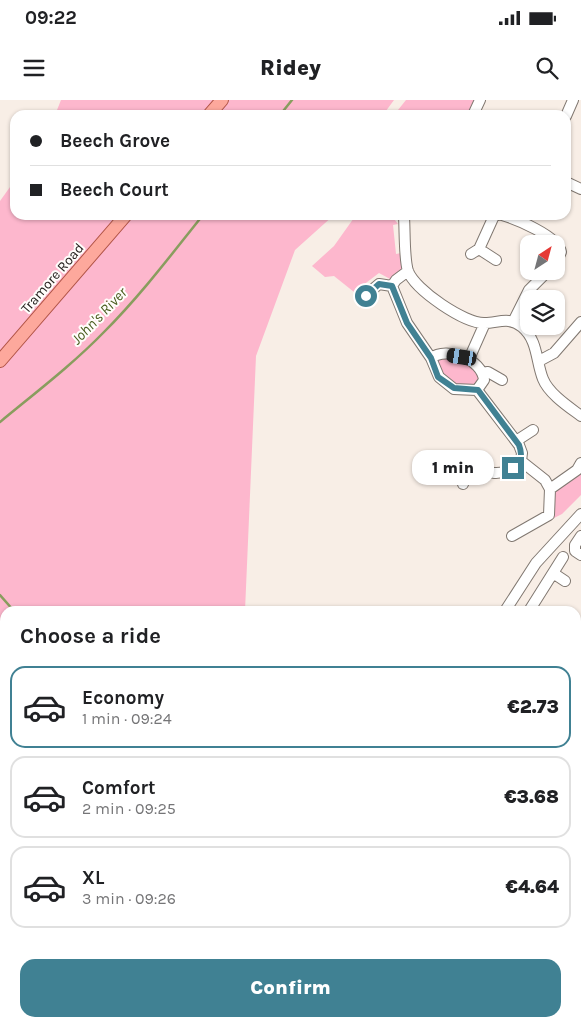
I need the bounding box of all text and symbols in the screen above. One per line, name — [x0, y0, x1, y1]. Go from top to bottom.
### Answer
text: 09:22 — [25, 7, 77, 29]
icon: menu — [20, 54, 48, 82]
icon: search — [533, 54, 561, 82]
text: Ridey — [260, 55, 321, 81]
text: Beech Grove — [60, 130, 170, 152]
text: Beech Court — [60, 179, 169, 201]
north arrow — [520, 235, 565, 280]
map controls — [520, 235, 565, 335]
street label: Tramore Road — [17, 240, 87, 317]
water label: John's River — [67, 283, 131, 348]
route start — [355, 285, 377, 307]
button: layers — [520, 290, 565, 335]
car — [446, 347, 477, 367]
callout: 1 min — [413, 450, 496, 486]
route end — [502, 457, 524, 479]
text: 1 min — [432, 458, 474, 477]
text: Choose a ride — [20, 623, 161, 649]
icon: car — [22, 685, 67, 730]
text: Economy — [82, 687, 164, 709]
text: €2.73 — [507, 696, 559, 718]
text: 1 min · 09:24 — [82, 709, 172, 728]
icon: car — [22, 775, 67, 820]
text: Comfort — [82, 777, 156, 799]
text: €3.68 — [504, 786, 559, 808]
text: 2 min · 09:25 — [82, 799, 176, 818]
icon: car — [22, 865, 67, 910]
text: XL — [82, 867, 104, 889]
text: €4.64 — [505, 876, 559, 898]
text: 3 min · 09:26 — [82, 889, 176, 908]
button: Confirm — [20, 959, 561, 1017]

